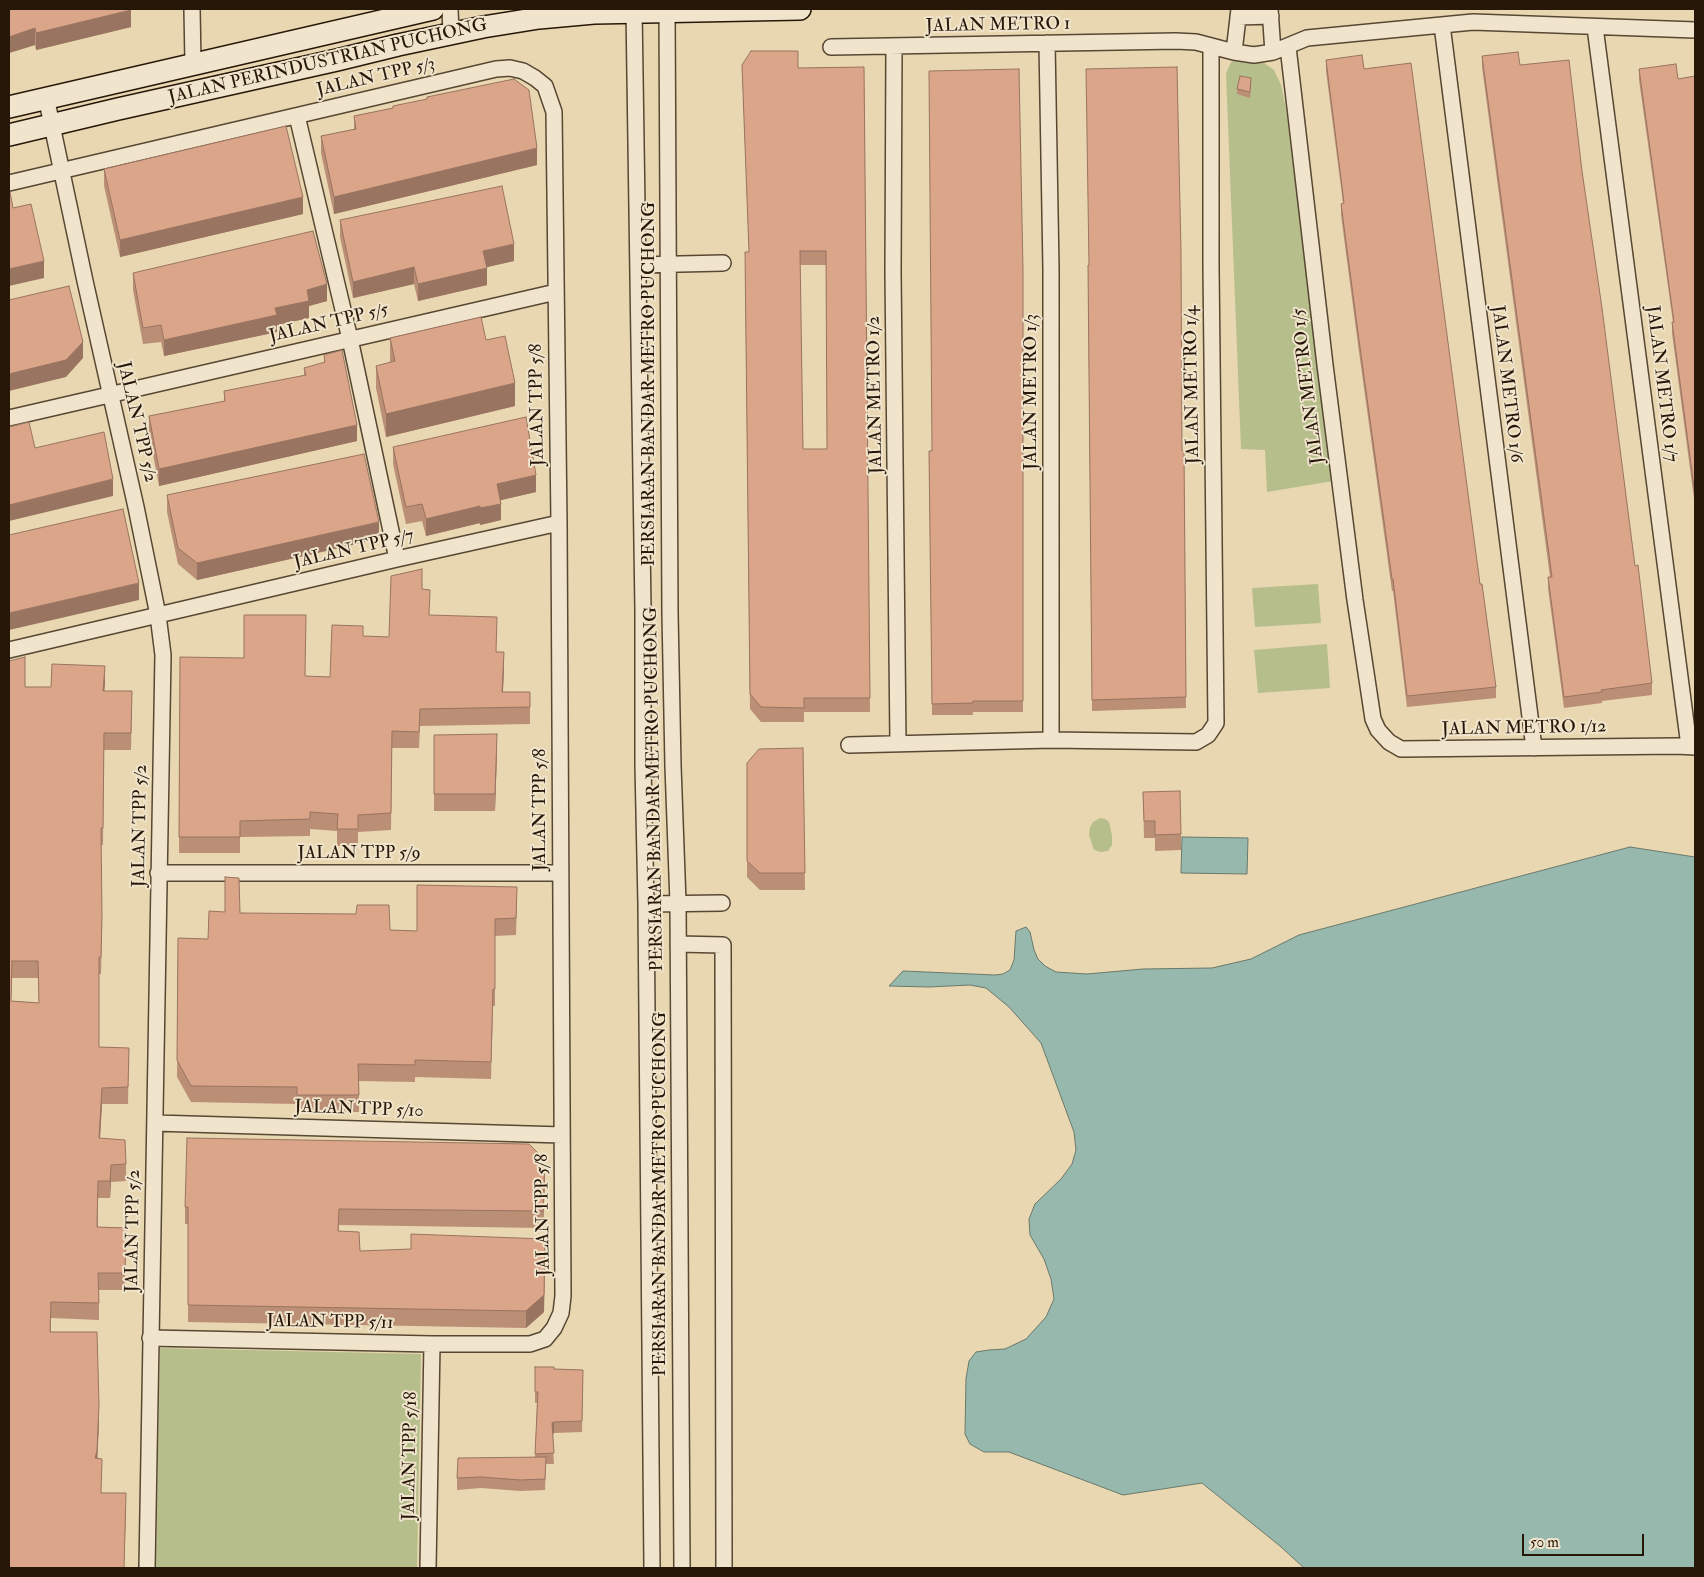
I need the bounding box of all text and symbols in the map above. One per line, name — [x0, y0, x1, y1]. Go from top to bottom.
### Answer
street label: JALAN METRO 1 — [926, 14, 1070, 38]
street label: JALAN PERINDUSTRIAN PUCHONG — [167, 15, 489, 109]
street label: JALAN TPP 5/3 — [315, 54, 437, 102]
street label: PERSIARAN BANDAR METRO PUCHONG — [639, 202, 661, 566]
street label: JALAN TPP 5/5 — [267, 300, 391, 348]
street label: JALAN METRO 1/6 — [1486, 304, 1526, 464]
street label: JALAN METRO 1/7 — [1641, 305, 1681, 463]
street label: JALAN METRO 1/4 — [1181, 306, 1205, 464]
street label: JALAN METRO 1/5 — [1289, 307, 1329, 465]
street label: JALAN METRO 1/3 — [1021, 314, 1043, 470]
street label: JALAN METRO 1/2 — [864, 316, 888, 474]
street label: JALAN TPP 5/8 — [526, 343, 550, 467]
street label: JALAN TPP 5/2 — [112, 360, 160, 484]
street label: JALAN TPP 5/7 — [292, 526, 416, 574]
street label: PERSIARAN BANDAR METRO PUCHONG — [641, 607, 669, 971]
street label: JALAN METRO 1/12 — [1441, 717, 1607, 741]
street label: JALAN TPP 5/8 — [530, 749, 552, 871]
street label: JALAN TPP 5/2 — [129, 764, 153, 888]
street label: JALAN TPP 5/9 — [297, 843, 421, 865]
street label: PERSIARAN BANDAR METRO PUCHONG — [650, 1012, 672, 1376]
street label: JALAN TPP 5/10 — [294, 1097, 424, 1123]
street label: JALAN TPP 5/8 — [532, 1153, 556, 1277]
street label: JALAN TPP 5/2 — [122, 1169, 146, 1293]
street label: JALAN TPP 5/11 — [266, 1311, 394, 1335]
street label: JALAN TPP 5/18 — [399, 1391, 423, 1521]
scale bar — [1524, 1524, 1646, 1556]
text: 50 m — [1530, 1533, 1559, 1552]

